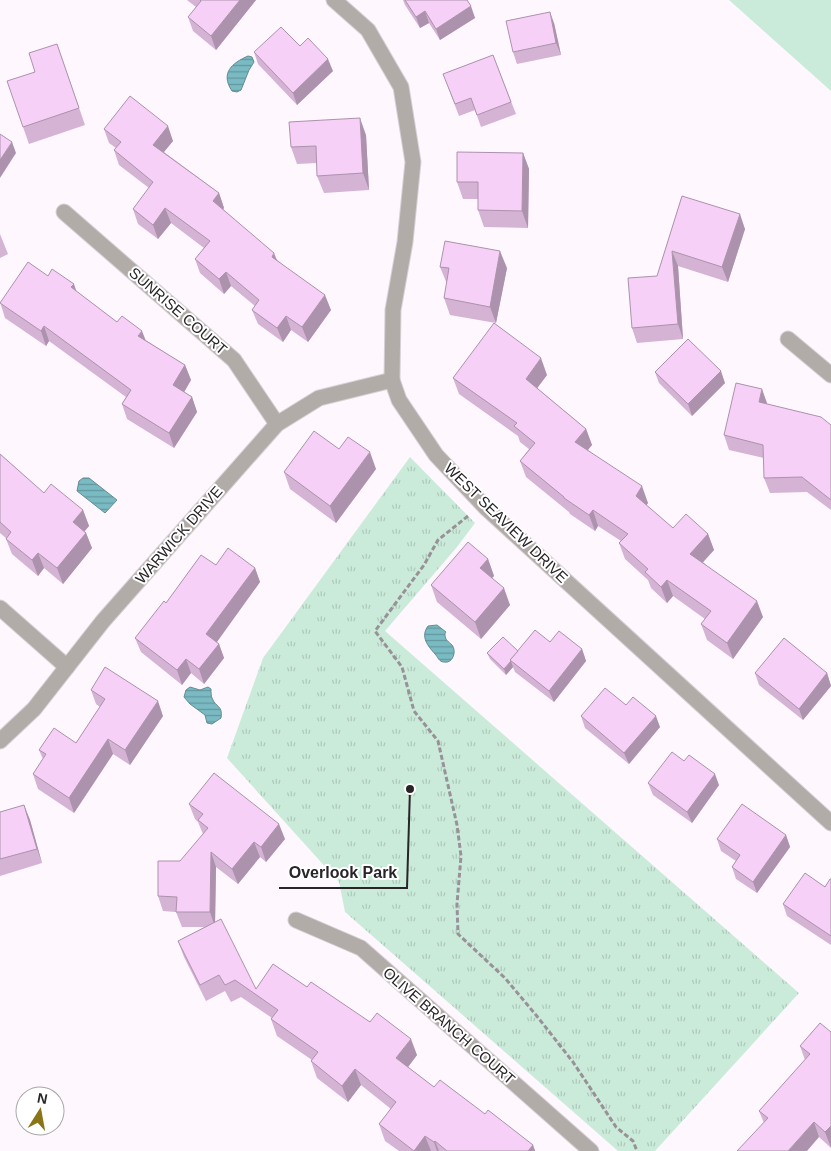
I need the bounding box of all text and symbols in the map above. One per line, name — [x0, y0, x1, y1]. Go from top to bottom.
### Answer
street label: SUNRISE COURT — [126, 264, 231, 358]
street label: WEST SEAVIEW DRIVE — [441, 459, 571, 586]
street label: WARWICK DRIVE — [132, 483, 225, 587]
callout: Overlook Park — [279, 857, 407, 888]
text: Overlook Park — [289, 864, 397, 881]
street label: OLIVE BRANCH COURT — [380, 964, 519, 1087]
north arrow — [15, 1086, 65, 1136]
text: N — [36, 1089, 49, 1107]

